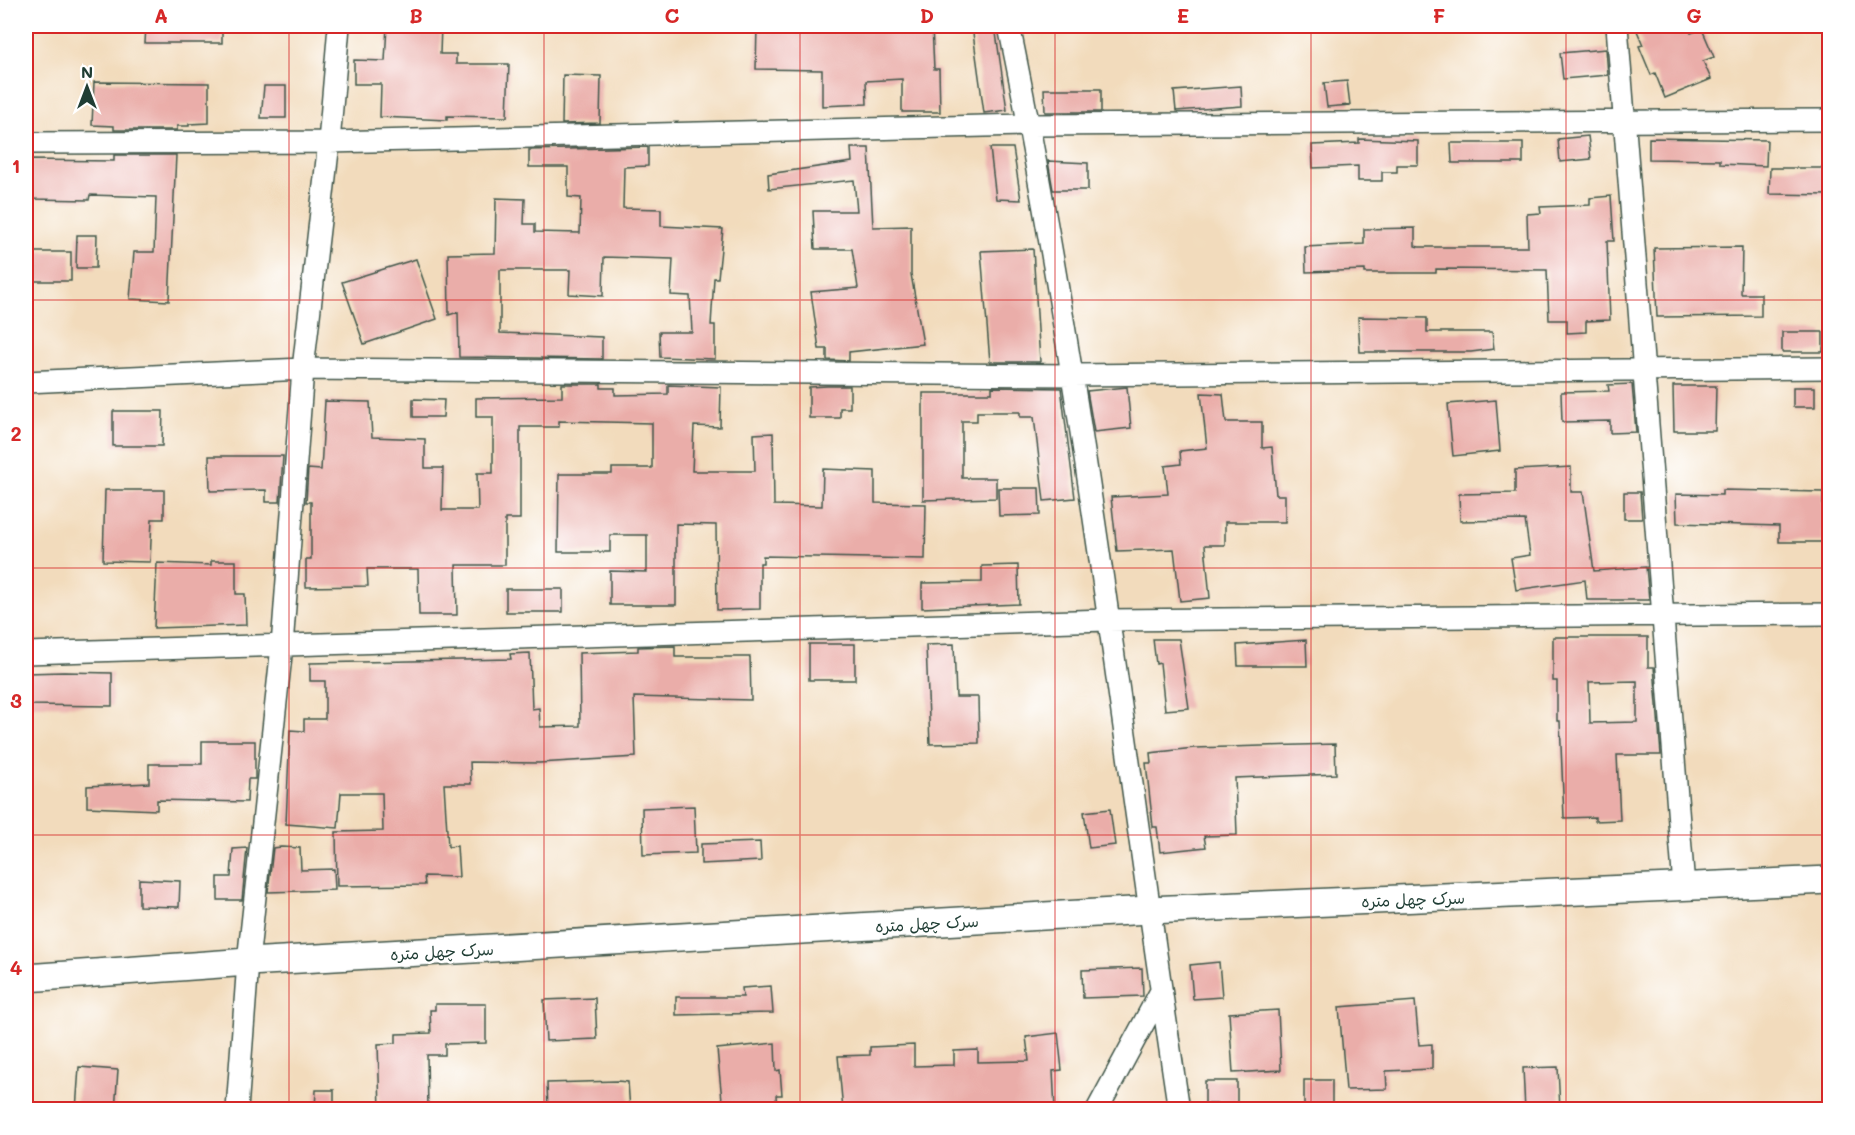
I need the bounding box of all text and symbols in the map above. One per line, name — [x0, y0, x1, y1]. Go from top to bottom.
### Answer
text: A — [154, 2, 168, 28]
text: B — [409, 2, 423, 28]
text: C — [665, 2, 680, 28]
text: D — [920, 2, 934, 28]
text: E — [1177, 2, 1189, 28]
text: F — [1433, 2, 1446, 28]
text: G — [1686, 2, 1702, 28]
north arrow — [57, 57, 117, 117]
text: N — [81, 61, 93, 82]
text: 1 — [12, 152, 20, 178]
text: 2 — [10, 420, 22, 446]
text: 3 — [10, 687, 22, 713]
street label: سرک چهل متره — [1361, 887, 1465, 912]
street label: سرک چهل متره — [875, 910, 979, 937]
street label: سرک چهل متره — [390, 938, 494, 965]
text: 4 — [10, 954, 23, 980]

